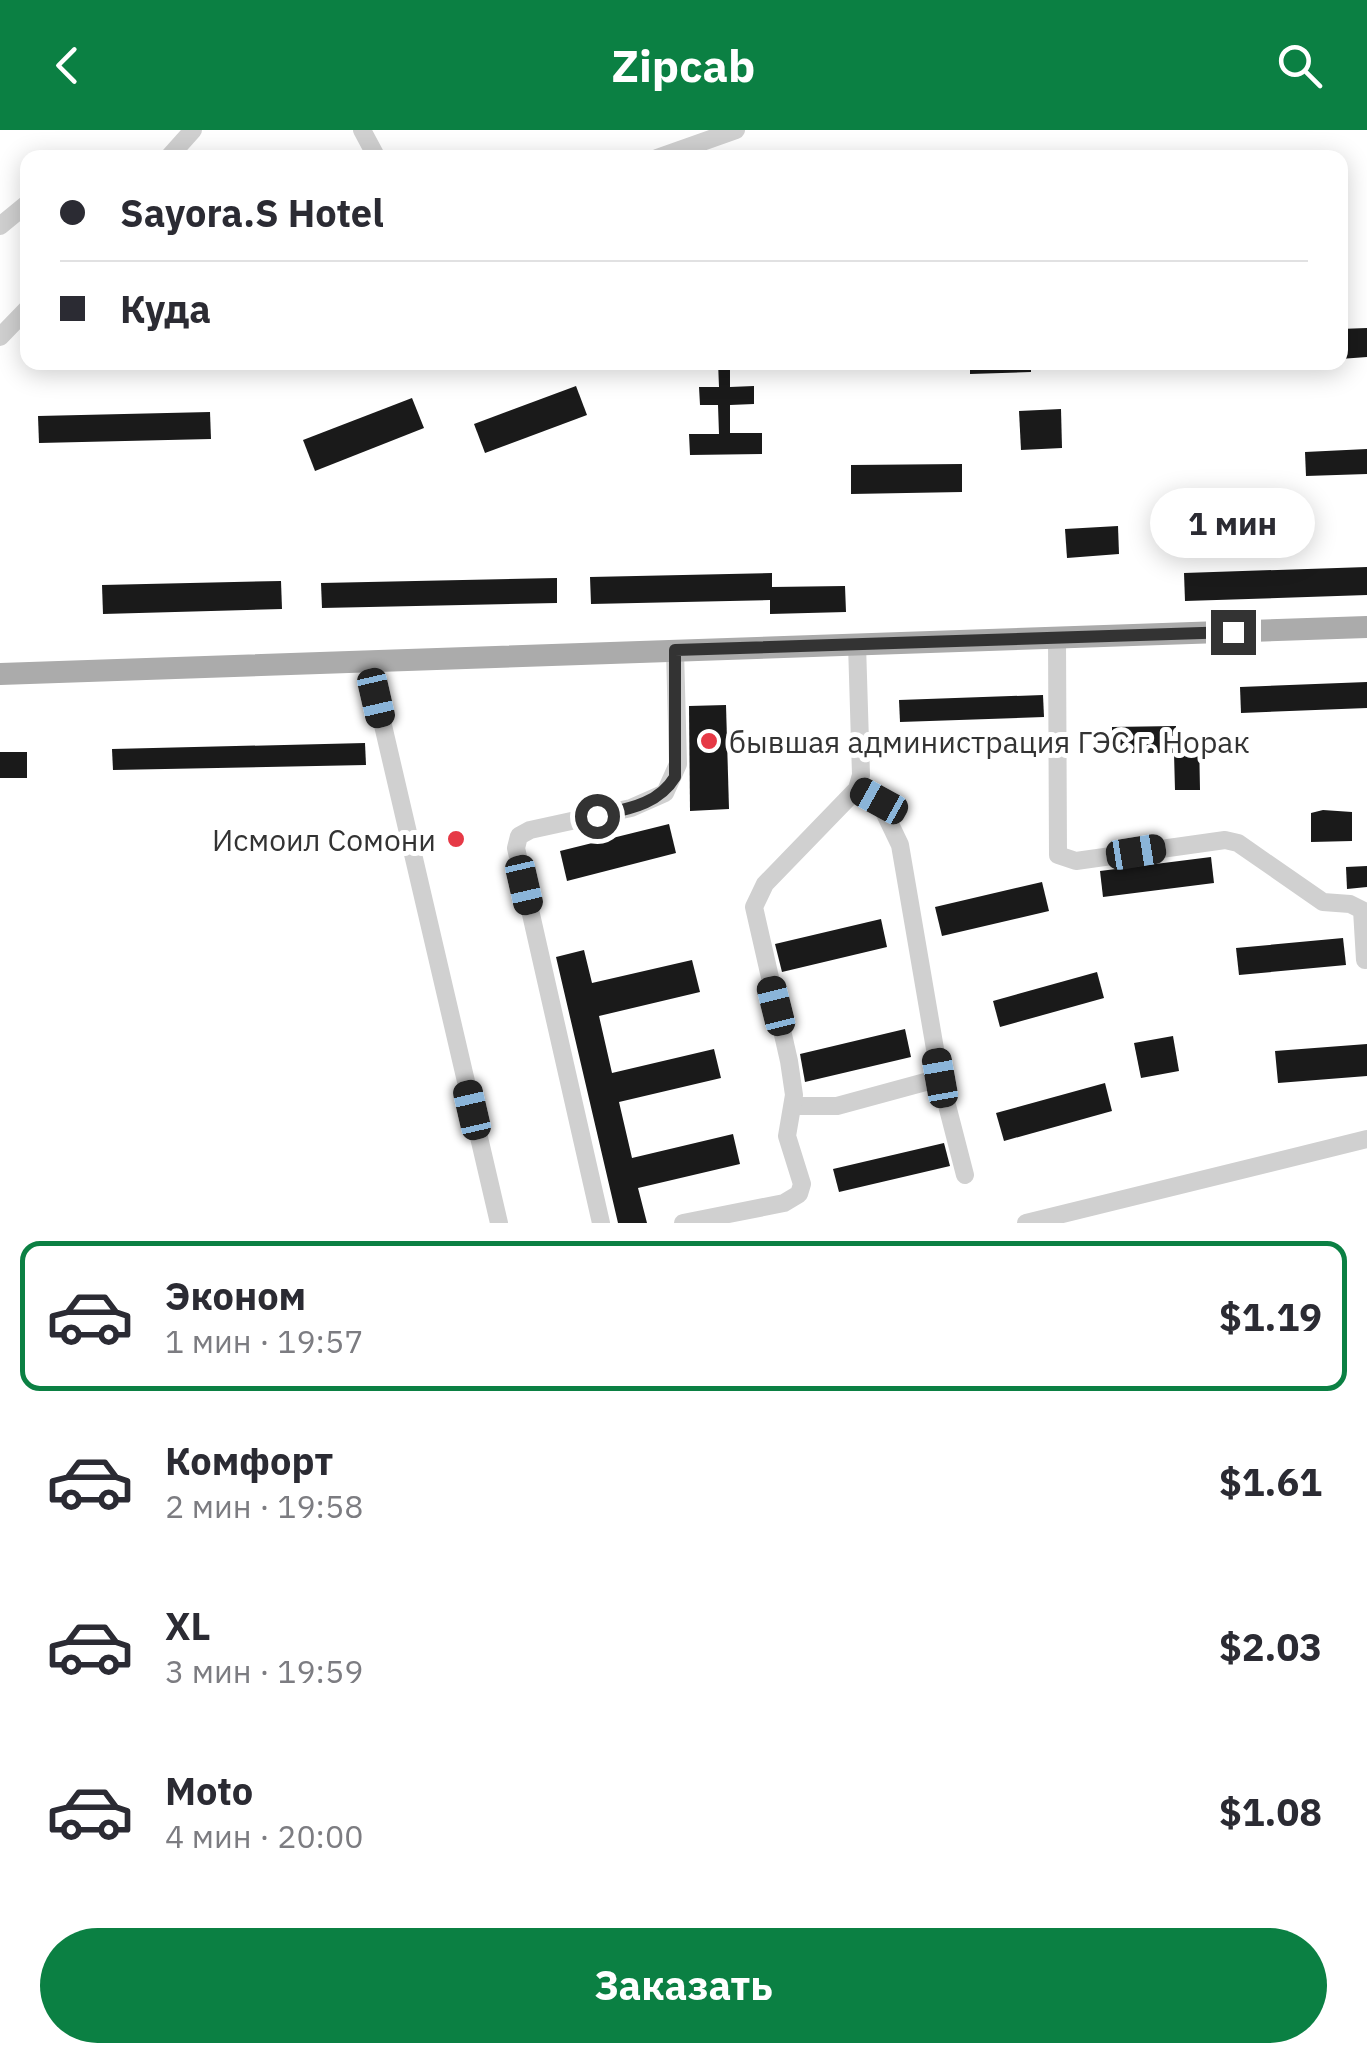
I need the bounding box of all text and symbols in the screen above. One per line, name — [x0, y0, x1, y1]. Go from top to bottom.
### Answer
text: Zipcab — [612, 36, 755, 94]
icon: back — [40, 38, 95, 93]
icon: search — [1272, 38, 1327, 93]
text: Sayora.S Hotel — [120, 188, 384, 237]
text: Куда — [120, 284, 211, 333]
callout: 1 мин — [1150, 487, 1316, 557]
text: 1 мин — [1188, 502, 1277, 544]
route end — [1211, 610, 1256, 655]
car — [355, 665, 397, 731]
place label: бывшая администрация ГЭС г. Норак — [729, 722, 1250, 761]
marker: бывшая администрация ГЭС г. Норак — [698, 730, 720, 752]
car — [845, 773, 913, 829]
route start — [575, 794, 620, 839]
place label: Исмоил Сомони — [212, 820, 436, 859]
marker: Исмоил Сомони — [445, 828, 467, 850]
car — [1104, 832, 1168, 872]
car — [503, 852, 545, 918]
car — [754, 973, 798, 1039]
car — [920, 1046, 960, 1110]
car — [451, 1077, 493, 1143]
icon: car — [45, 1271, 135, 1361]
text: Эконом — [165, 1271, 306, 1320]
text: $1.19 — [1219, 1292, 1322, 1341]
text: 1 мин · 19:57 — [165, 1320, 363, 1362]
icon: car — [45, 1436, 135, 1526]
text: Комфорт — [165, 1436, 333, 1485]
text: $1.61 — [1219, 1457, 1322, 1506]
text: 2 мин · 19:58 — [165, 1485, 363, 1527]
icon: car — [45, 1601, 135, 1691]
text: XL — [165, 1601, 211, 1650]
text: $2.03 — [1219, 1622, 1322, 1671]
text: 3 мин · 19:59 — [165, 1650, 363, 1692]
icon: car — [45, 1766, 135, 1856]
text: Moto — [165, 1766, 253, 1815]
text: $1.08 — [1219, 1787, 1322, 1836]
text: 4 мин · 20:00 — [165, 1815, 363, 1857]
button: Заказать — [40, 1928, 1327, 2043]

